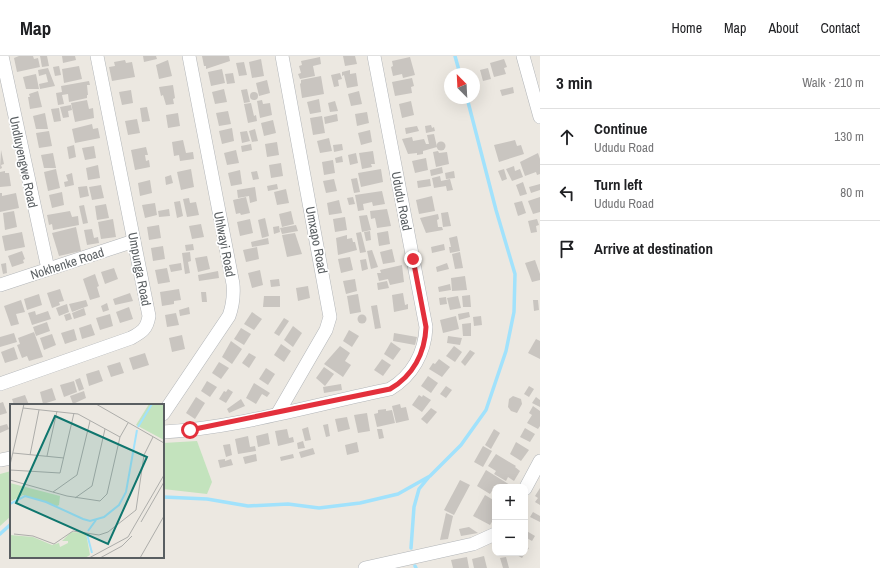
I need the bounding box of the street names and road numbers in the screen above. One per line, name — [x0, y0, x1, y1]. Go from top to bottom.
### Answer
street label: Undluyengwe Road — [6, 115, 42, 209]
street label: Ududu Road — [387, 170, 416, 232]
street label: Umxapo Road — [302, 205, 331, 275]
street label: Uhlwayi Road — [210, 210, 239, 278]
street label: Umpunga Road — [124, 231, 155, 307]
street label: Nokhenke Road — [28, 244, 106, 283]

